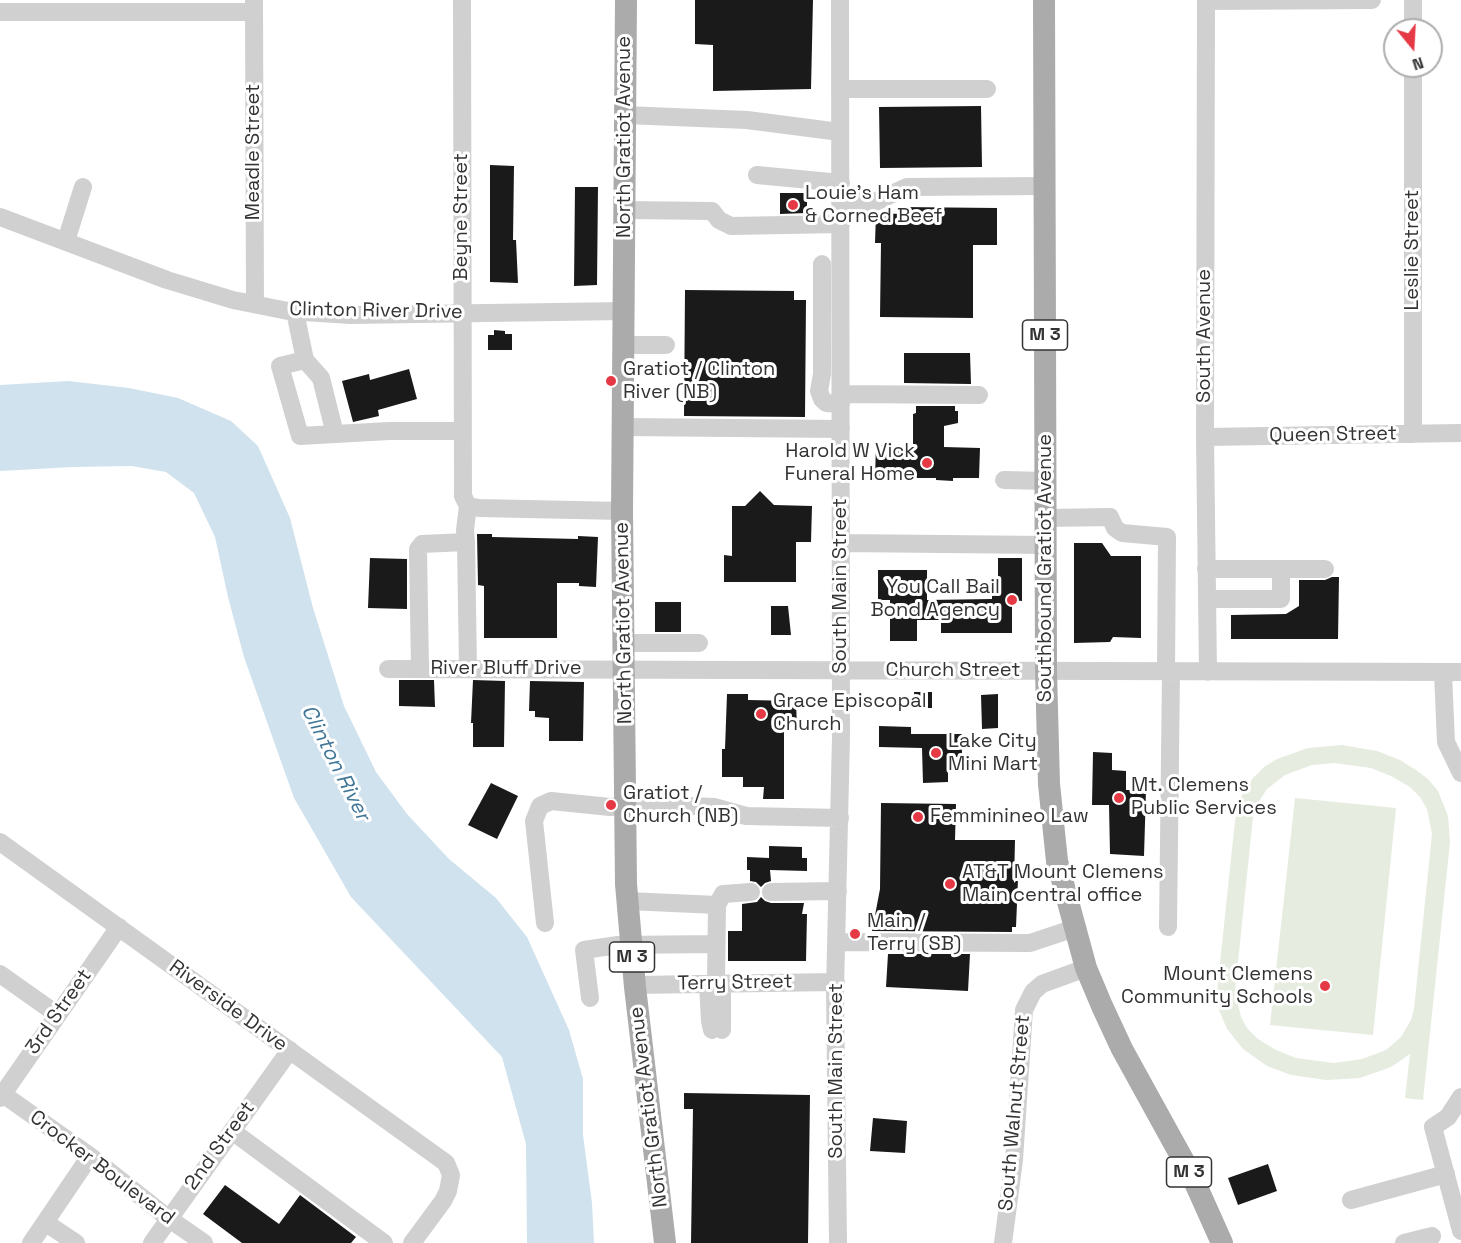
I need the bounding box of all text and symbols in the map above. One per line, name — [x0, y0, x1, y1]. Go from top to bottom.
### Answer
north arrow — [1383, 18, 1443, 78]
street label: North Gratiot Avenue — [613, 36, 637, 238]
text: N — [1410, 52, 1426, 75]
street label: Meadle Street — [242, 84, 266, 220]
street label: Beyne Street — [450, 153, 474, 281]
place label: Louie's Ham & Corned Beef — [805, 182, 942, 229]
street label: Leslie Street — [1401, 189, 1425, 311]
marker: Louie's Ham & Corned Beef — [786, 198, 800, 212]
street label: South Avenue — [1193, 269, 1217, 403]
street label: Clinton River Drive — [289, 297, 463, 325]
road number: M 3 — [1022, 320, 1068, 350]
place label: Gratiot / Clinton River (NB) — [623, 358, 775, 405]
marker: Gratiot / Clinton River (NB) — [604, 374, 618, 388]
street label: Queen Street — [1269, 422, 1397, 448]
street label: Southbound Gratiot Avenue — [1034, 434, 1058, 702]
place label: Harold W Vick Funeral Home — [785, 440, 915, 487]
marker: Harold W Vick Funeral Home — [920, 456, 934, 470]
street label: South Main Street — [829, 498, 853, 674]
street label: North Gratiot Avenue — [610, 522, 638, 724]
place label: You Call Bail Bond Agency — [870, 576, 1000, 623]
marker: You Call Bail Bond Agency — [1005, 593, 1019, 607]
street label: River Bluff Drive — [430, 657, 582, 681]
street label: Church Street — [886, 659, 1020, 683]
place label: Grace Episcopal Church — [773, 690, 927, 737]
water label: Clinton River — [295, 701, 375, 825]
marker: Grace Episcopal Church — [754, 707, 768, 721]
place label: Lake City Mini Mart — [948, 730, 1038, 777]
marker: Lake City Mini Mart — [929, 746, 943, 760]
place label: Mt. Clemens Public Services — [1131, 774, 1277, 821]
place label: Gratiot / Church (NB) — [623, 782, 738, 829]
marker: Mt. Clemens Public Services — [1112, 791, 1126, 805]
marker: Gratiot / Church (NB) — [604, 798, 618, 812]
place label: Femminineo Law — [930, 805, 1089, 829]
marker: Femminineo Law — [911, 810, 925, 824]
place label: AT&T Mount Clemens Main central office — [962, 861, 1163, 908]
marker: AT&T Mount Clemens Main central office — [943, 877, 957, 891]
place label: Main / Terry (SB) — [867, 910, 961, 957]
marker: Main / Terry (SB) — [848, 927, 862, 941]
road number: M 3 — [610, 942, 654, 972]
street label: Riverside Drive — [164, 955, 292, 1057]
place label: Mount Clemens Community Schools — [1121, 963, 1313, 1010]
street label: 3rd Street — [21, 965, 97, 1059]
street label: Terry Street — [677, 970, 793, 996]
marker: Mount Clemens Community Schools — [1318, 979, 1332, 993]
street label: South Main Street — [825, 983, 849, 1159]
street label: North Gratiot Avenue — [625, 1005, 673, 1209]
street label: South Walnut Street — [994, 1014, 1036, 1212]
street label: 2nd Street — [180, 1097, 260, 1195]
street label: Crocker Boulevard — [25, 1106, 179, 1230]
road number: M 3 — [1166, 1157, 1212, 1187]

